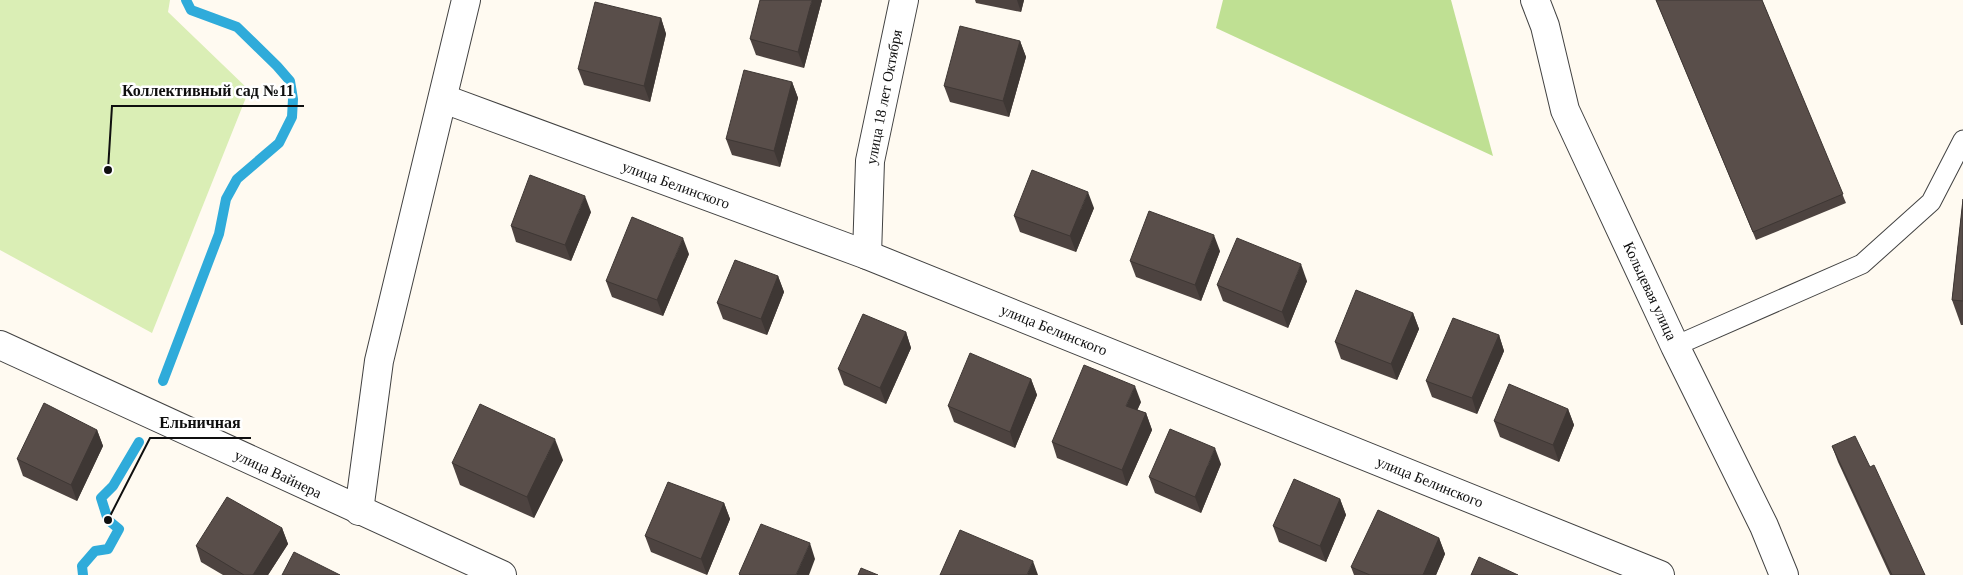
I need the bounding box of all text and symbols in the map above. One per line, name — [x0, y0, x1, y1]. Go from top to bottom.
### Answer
street label: улица 18 лет Октября — [863, 28, 905, 166]
callout: Коллективный сад №11 — [112, 75, 304, 106]
text: Коллективный сад №11 — [122, 82, 294, 99]
street label: улица Белинского — [620, 158, 732, 212]
street label: Кольцевая улица — [1620, 239, 1680, 343]
street label: улица Белинского — [998, 301, 1110, 359]
callout: Ельничная — [150, 407, 251, 438]
text: Ельничная — [159, 414, 241, 431]
street label: улица Вайнера — [232, 447, 324, 501]
street label: улица Белинского — [1374, 453, 1486, 511]

